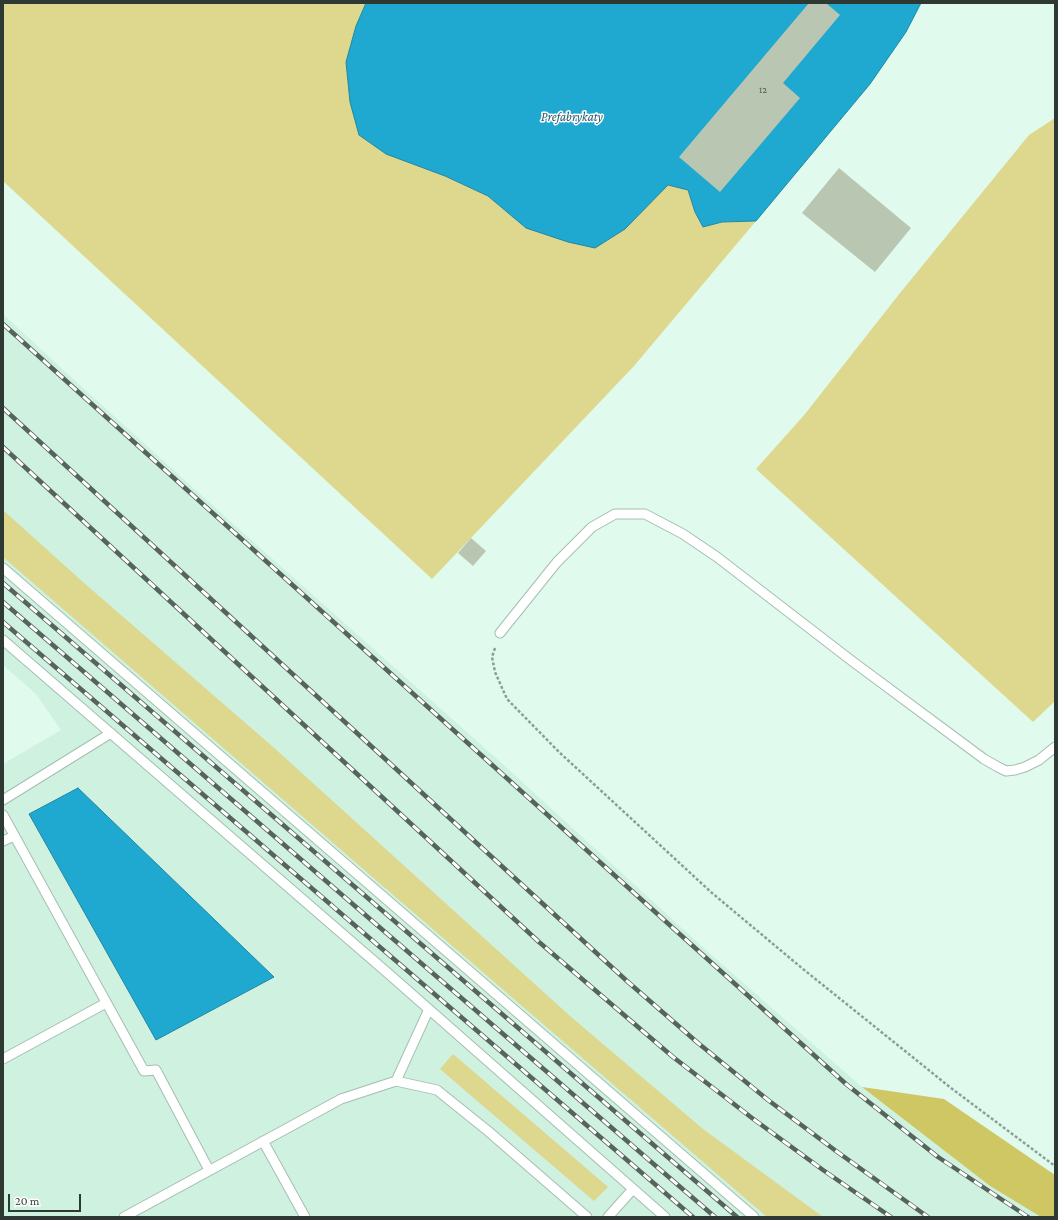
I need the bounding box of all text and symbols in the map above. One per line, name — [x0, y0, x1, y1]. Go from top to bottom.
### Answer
house number: 12 — [759, 84, 767, 96]
water label: Prefabrykaty — [541, 109, 603, 125]
scale bar — [10, 1186, 83, 1212]
text: 20 m — [15, 1194, 39, 1208]

